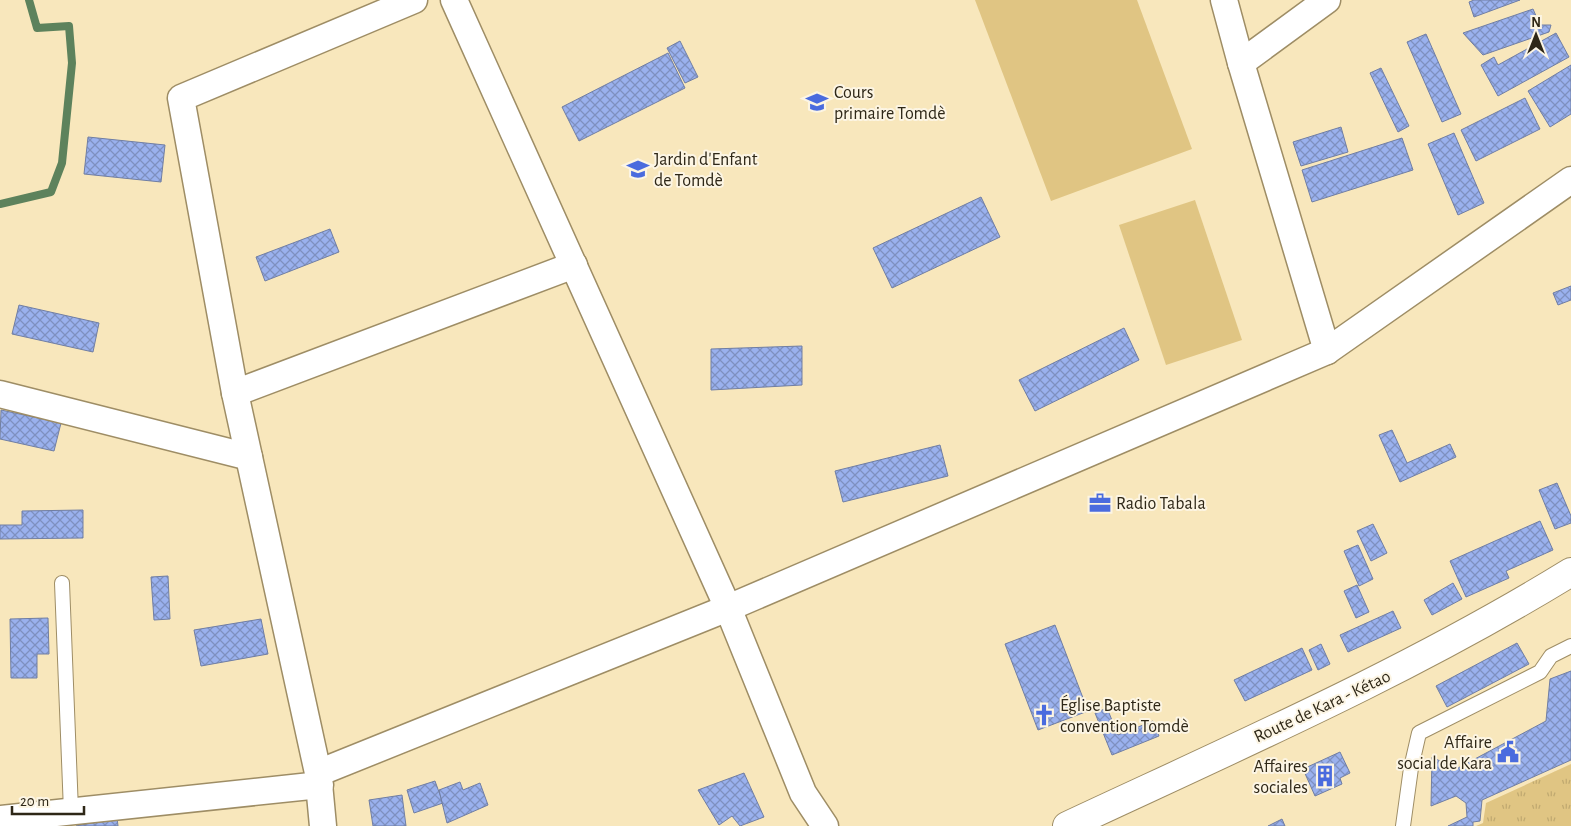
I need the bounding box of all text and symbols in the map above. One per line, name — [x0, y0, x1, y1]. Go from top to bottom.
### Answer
north arrow — [1511, 10, 1561, 60]
text: N — [1531, 16, 1541, 30]
place label: Cours primaire Tomdè — [834, 84, 946, 123]
school or university icon: Cours primaire Tomdè — [804, 89, 830, 115]
place label: Jardin d'Enfant de Tomdè — [654, 151, 758, 190]
school or university icon: Jardin d'Enfant de Tomdè — [625, 156, 651, 182]
office icon: Radio Tabala — [1087, 490, 1113, 516]
place label: Radio Tabala — [1116, 495, 1206, 513]
street label: Route de Kara - Kétao — [1251, 667, 1394, 746]
place label: Église Baptiste convention Tomdè — [1060, 694, 1189, 736]
church icon: Église Baptiste convention Tomdè — [1031, 702, 1057, 728]
place label: Affaire social de Kara — [1397, 734, 1492, 773]
public building icon: Affaire social de Kara — [1495, 739, 1521, 765]
place label: Affaires sociales — [1253, 758, 1308, 797]
building icon: Affaires sociales — [1312, 763, 1338, 789]
scale bar — [12, 784, 85, 816]
text: 20 m — [20, 794, 49, 809]

